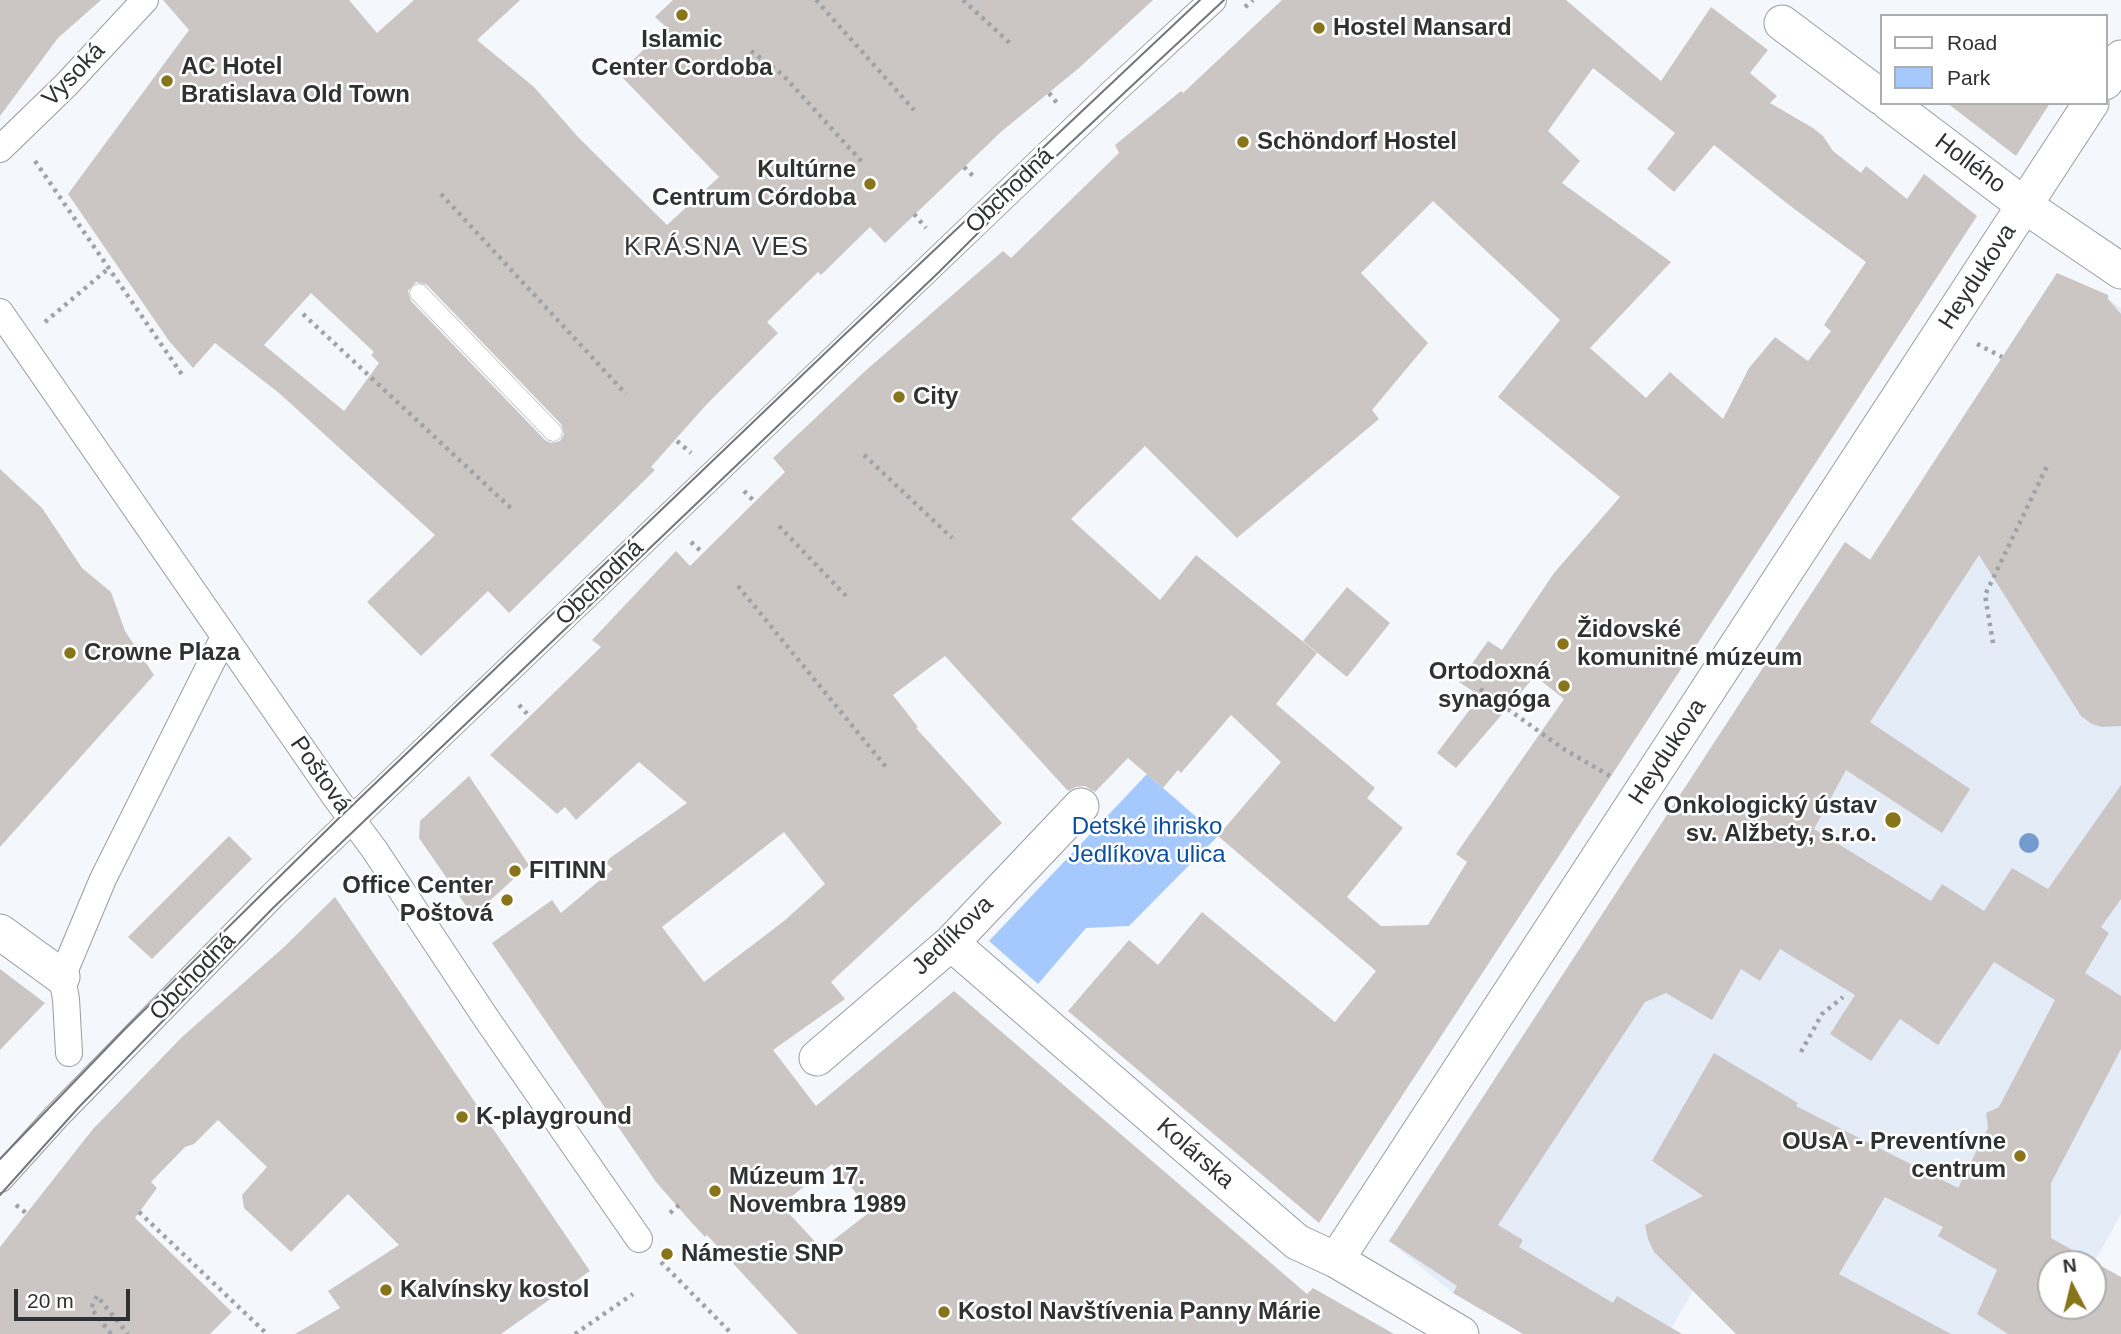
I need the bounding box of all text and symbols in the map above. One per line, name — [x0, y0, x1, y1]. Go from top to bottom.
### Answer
marker: Islamic Center Cordoba — [674, 7, 690, 23]
place label: Hostel Mansard — [1333, 14, 1512, 42]
legend — [1880, 14, 2107, 105]
marker: Hostel Mansard — [1311, 20, 1327, 36]
place label: Islamic Center Cordoba — [591, 26, 773, 82]
text: Road — [1947, 31, 1997, 54]
street label: Vysoká — [37, 37, 111, 113]
place label: AC Hotel Bratislava Old Town — [181, 53, 410, 109]
text: Park — [1947, 66, 1990, 89]
marker: AC Hotel Bratislava Old Town — [159, 73, 175, 89]
place label: Schöndorf Hostel — [1257, 128, 1457, 156]
street label: Hollého — [1929, 128, 2011, 200]
marker: Schöndorf Hostel — [1235, 134, 1251, 150]
street label: Obchodná — [960, 142, 1060, 240]
place label: Kultúrne Centrum Córdoba — [652, 156, 856, 212]
marker: Kultúrne Centrum Córdoba — [862, 176, 878, 192]
street label: Heydukova — [1933, 219, 2023, 335]
district label: KRÁSNA VES — [625, 232, 809, 264]
place label: City — [913, 383, 958, 411]
marker: City — [891, 389, 907, 405]
street label: Obchodná — [550, 534, 650, 632]
place label: Židovské komunitné múzeum — [1577, 616, 1802, 672]
marker: Židovské komunitné múzeum — [1555, 636, 1571, 652]
place label: Crowne Plaza — [84, 639, 240, 667]
marker: Crowne Plaza — [62, 645, 78, 661]
place label: Ortodoxná synagóga — [1429, 658, 1550, 714]
marker: Ortodoxná synagóga — [1556, 678, 1572, 694]
street label: Heydukova — [1623, 694, 1713, 810]
street label: Poštová — [283, 731, 357, 819]
place label: Onkologický ústav sv. Alžbety, s.r.o. — [1664, 792, 1877, 848]
marker: Onkologický ústav sv. Alžbety, s.r.o. — [1883, 810, 1903, 830]
park label: Detské ihrisko Jedlíkova ulica — [1068, 813, 1226, 869]
place label: FITINN — [529, 857, 606, 885]
marker: FITINN — [507, 863, 523, 879]
place label: Office Center Poštová — [342, 872, 493, 928]
street label: Jedlíkova — [907, 890, 999, 982]
marker: Office Center Poštová — [499, 892, 515, 908]
street label: Obchodná — [144, 927, 242, 1027]
place label: K-playground — [476, 1103, 632, 1131]
marker: K-playground — [454, 1109, 470, 1125]
street label: Kolárska — [1150, 1113, 1240, 1195]
place label: OUsA - Preventívne centrum — [1782, 1128, 2006, 1184]
marker: OUsA - Preventívne centrum — [2012, 1148, 2028, 1164]
place label: Múzeum 17. Novembra 1989 — [729, 1163, 906, 1219]
marker: Múzeum 17. Novembra 1989 — [707, 1183, 723, 1199]
place label: Námestie SNP — [681, 1240, 844, 1268]
marker: Námestie SNP — [659, 1246, 675, 1262]
north arrow — [2037, 1250, 2107, 1320]
text: N — [2062, 1254, 2078, 1277]
scale bar — [18, 1274, 133, 1318]
place label: Kalvínsky kostol — [400, 1276, 589, 1304]
marker: Kalvínsky kostol — [378, 1282, 394, 1298]
text: 20 m — [27, 1289, 74, 1312]
place label: Kostol Navštívenia Panny Márie — [958, 1298, 1321, 1326]
marker: Kostol Navštívenia Panny Márie — [936, 1304, 952, 1320]

